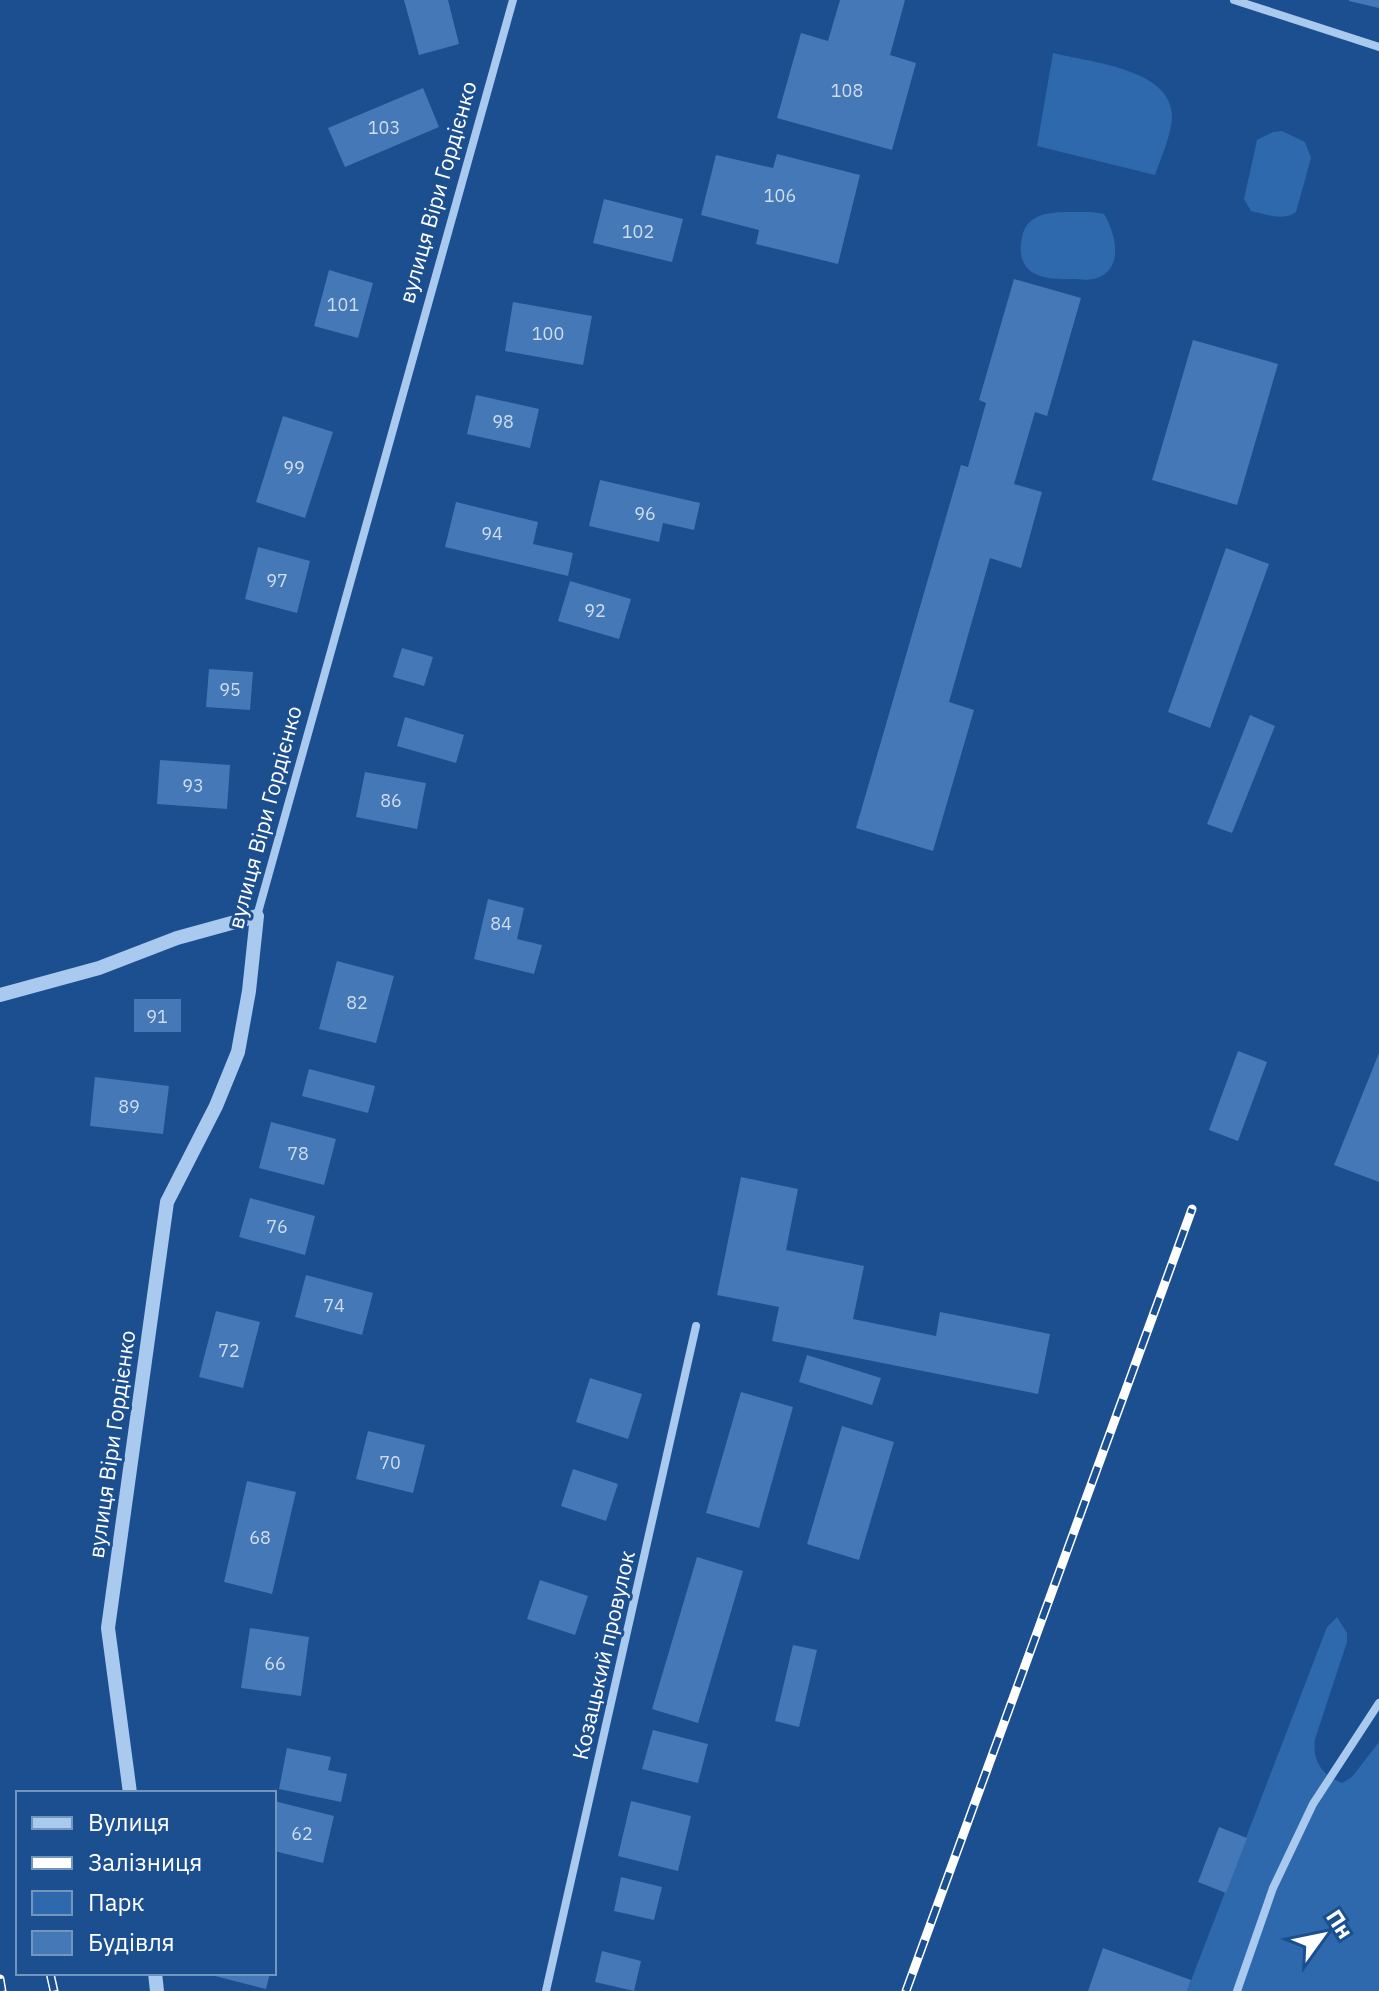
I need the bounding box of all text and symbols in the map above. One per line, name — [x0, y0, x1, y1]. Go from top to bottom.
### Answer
street label: вулиця Віри Гордієнко — [391, 78, 483, 306]
house number: 108 — [831, 79, 863, 102]
house number: 103 — [368, 116, 400, 139]
house number: 106 — [764, 184, 796, 207]
house number: 102 — [622, 220, 654, 243]
house number: 101 — [327, 293, 359, 316]
house number: 100 — [532, 322, 564, 345]
house number: 98 — [492, 410, 514, 433]
house number: 99 — [283, 456, 305, 479]
house number: 96 — [634, 502, 656, 525]
house number: 94 — [481, 522, 503, 545]
house number: 97 — [266, 569, 288, 592]
house number: 92 — [584, 599, 606, 622]
house number: 95 — [219, 678, 241, 701]
street label: вулиця Віри Гордієнко — [220, 702, 308, 932]
house number: 93 — [182, 774, 204, 797]
house number: 86 — [380, 789, 402, 812]
house number: 84 — [490, 912, 512, 935]
house number: 82 — [346, 991, 368, 1014]
house number: 91 — [146, 1005, 168, 1028]
house number: 89 — [118, 1095, 140, 1118]
house number: 78 — [287, 1142, 309, 1165]
house number: 76 — [266, 1215, 288, 1238]
house number: 74 — [323, 1294, 345, 1317]
street label: вулиця Віри Гордієнко — [81, 1328, 141, 1560]
house number: 72 — [218, 1339, 240, 1362]
house number: 70 — [379, 1451, 401, 1474]
house number: 68 — [249, 1526, 271, 1549]
street label: Козацький провулок — [565, 1548, 641, 1762]
house number: 66 — [264, 1652, 286, 1675]
legend — [16, 1791, 276, 1975]
text: Вулиця — [88, 1806, 170, 1838]
house number: 62 — [291, 1822, 313, 1845]
text: Залізниця — [88, 1846, 202, 1878]
text: Парк — [88, 1886, 145, 1918]
north arrow — [1283, 1895, 1363, 1975]
text: Пн — [1320, 1904, 1360, 1944]
text: Будівля — [88, 1926, 175, 1958]

